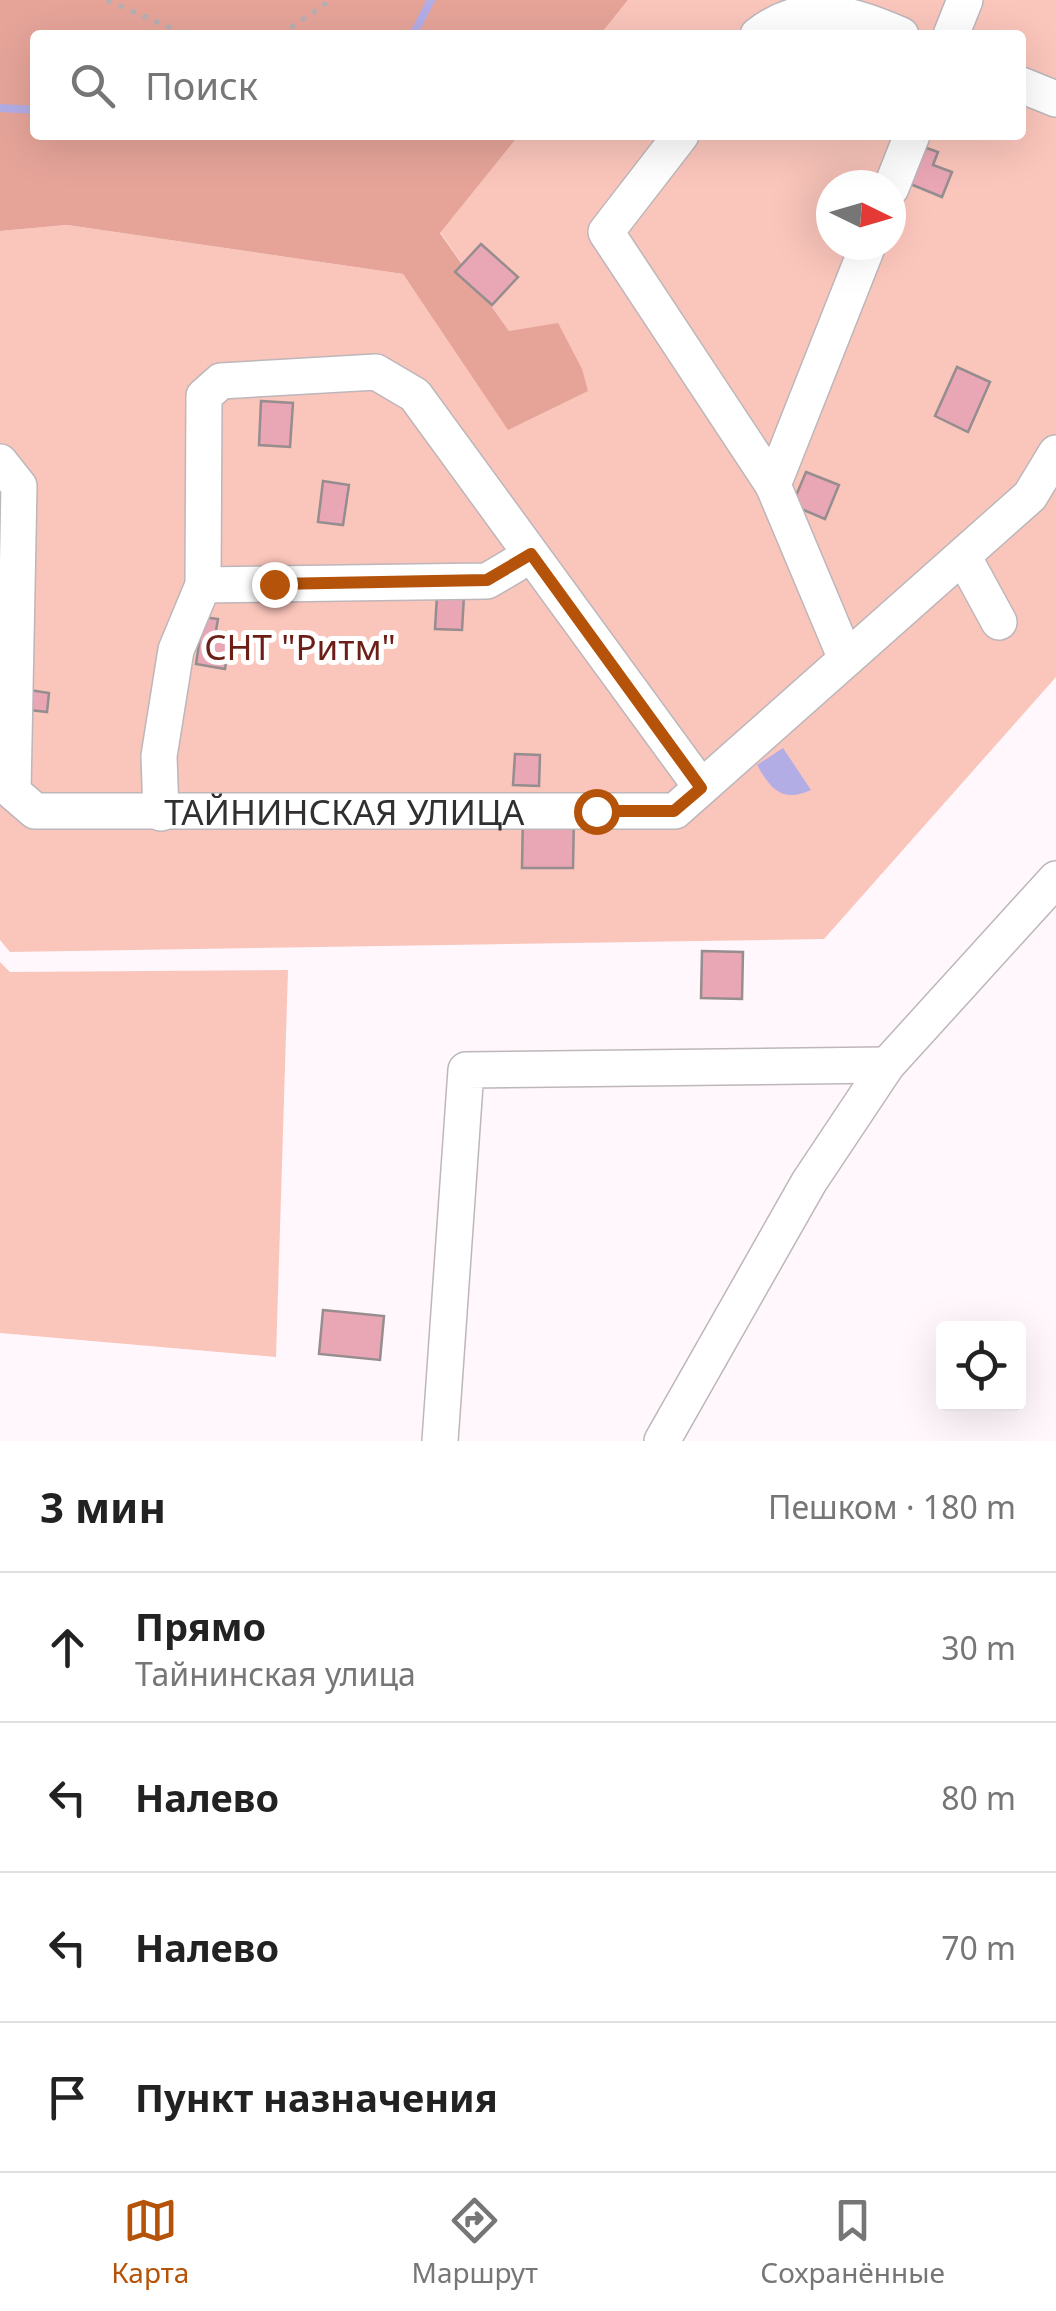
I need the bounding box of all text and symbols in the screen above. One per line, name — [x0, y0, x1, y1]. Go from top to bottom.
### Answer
search box — [30, 30, 1026, 140]
icon: search — [65, 58, 120, 113]
text: Поиск — [145, 59, 258, 111]
north arrow — [816, 170, 906, 260]
route end — [252, 562, 298, 608]
park label: СНТ "Ритм" — [204, 623, 396, 670]
street label: ТАЙНИНСКАЯ УЛИЦА — [164, 788, 525, 835]
route start — [574, 789, 620, 835]
map controls — [936, 1321, 1026, 1411]
button: locate — [936, 1321, 1026, 1411]
text: 3 мин — [40, 1478, 166, 1535]
text: Пешком · 180 m — [768, 1485, 1016, 1528]
text: Прямо — [135, 1600, 266, 1652]
icon: ahead — [40, 1620, 95, 1675]
text: 30 m — [941, 1626, 1016, 1669]
text: Тайнинская улица — [135, 1652, 416, 1695]
icon: left — [40, 1770, 95, 1825]
text: Налево — [135, 1771, 279, 1823]
text: 80 m — [941, 1776, 1016, 1819]
icon: left — [40, 1920, 95, 1975]
text: Налево — [135, 1921, 279, 1973]
text: 70 m — [941, 1926, 1016, 1969]
icon: arrive — [40, 2070, 95, 2125]
text: Пункт назначения — [135, 2071, 498, 2123]
tab: Карта — [111, 2193, 189, 2291]
tab: Маршрут — [412, 2193, 538, 2291]
tab: Сохранённые — [760, 2193, 945, 2291]

